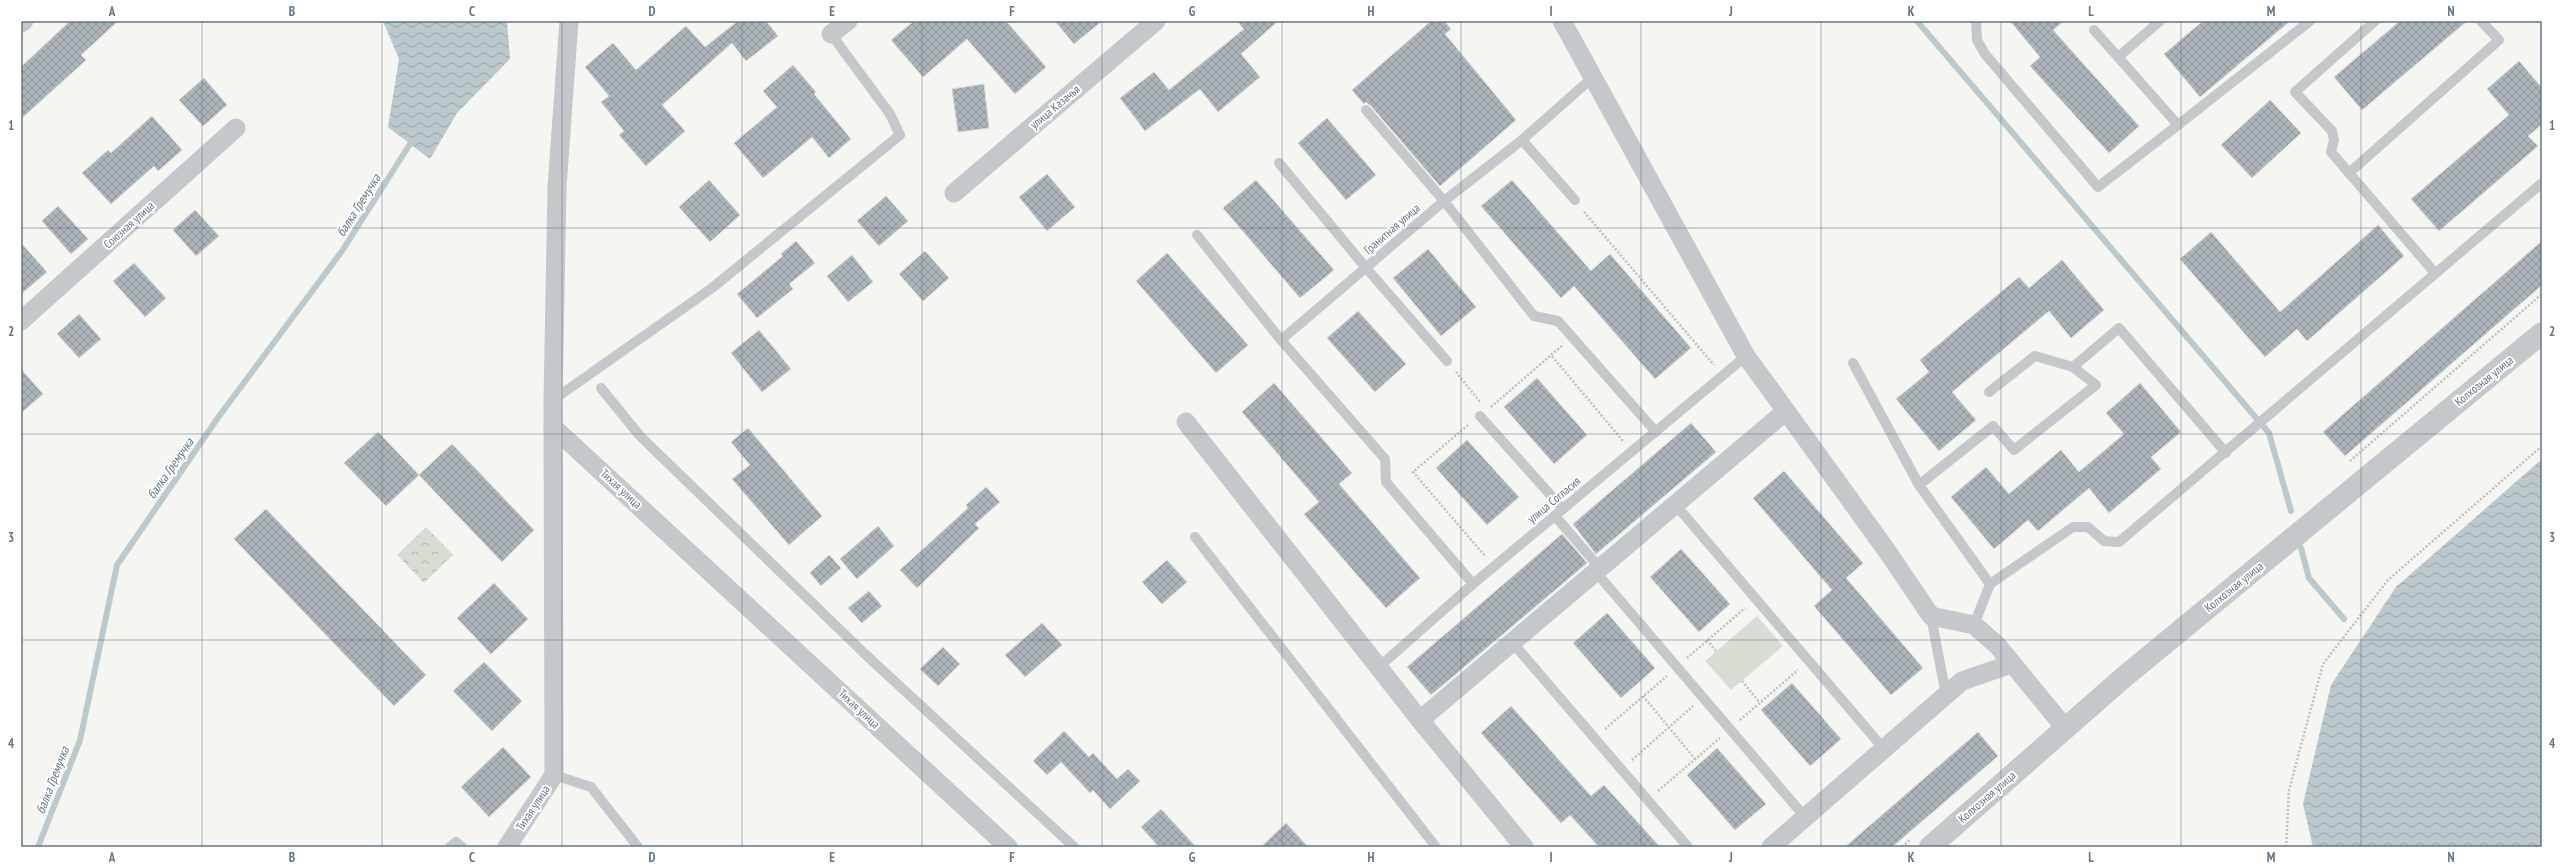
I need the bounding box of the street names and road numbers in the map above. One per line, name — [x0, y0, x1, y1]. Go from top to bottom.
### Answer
street label: улица Казачья — [1027, 81, 1083, 132]
street label: Союзная улица — [100, 198, 157, 251]
street label: Гранитная улица — [1361, 200, 1423, 257]
street label: Колхозная улица — [2451, 352, 2516, 409]
street label: Тихая улица — [598, 466, 645, 512]
street label: улица Согласия — [1524, 473, 1584, 526]
street label: Колхозная улица — [2201, 558, 2266, 615]
street label: Тихая улица — [836, 686, 883, 732]
street label: Колхозная улица — [1955, 767, 2019, 826]
street label: Тихая улица — [512, 782, 553, 833]

